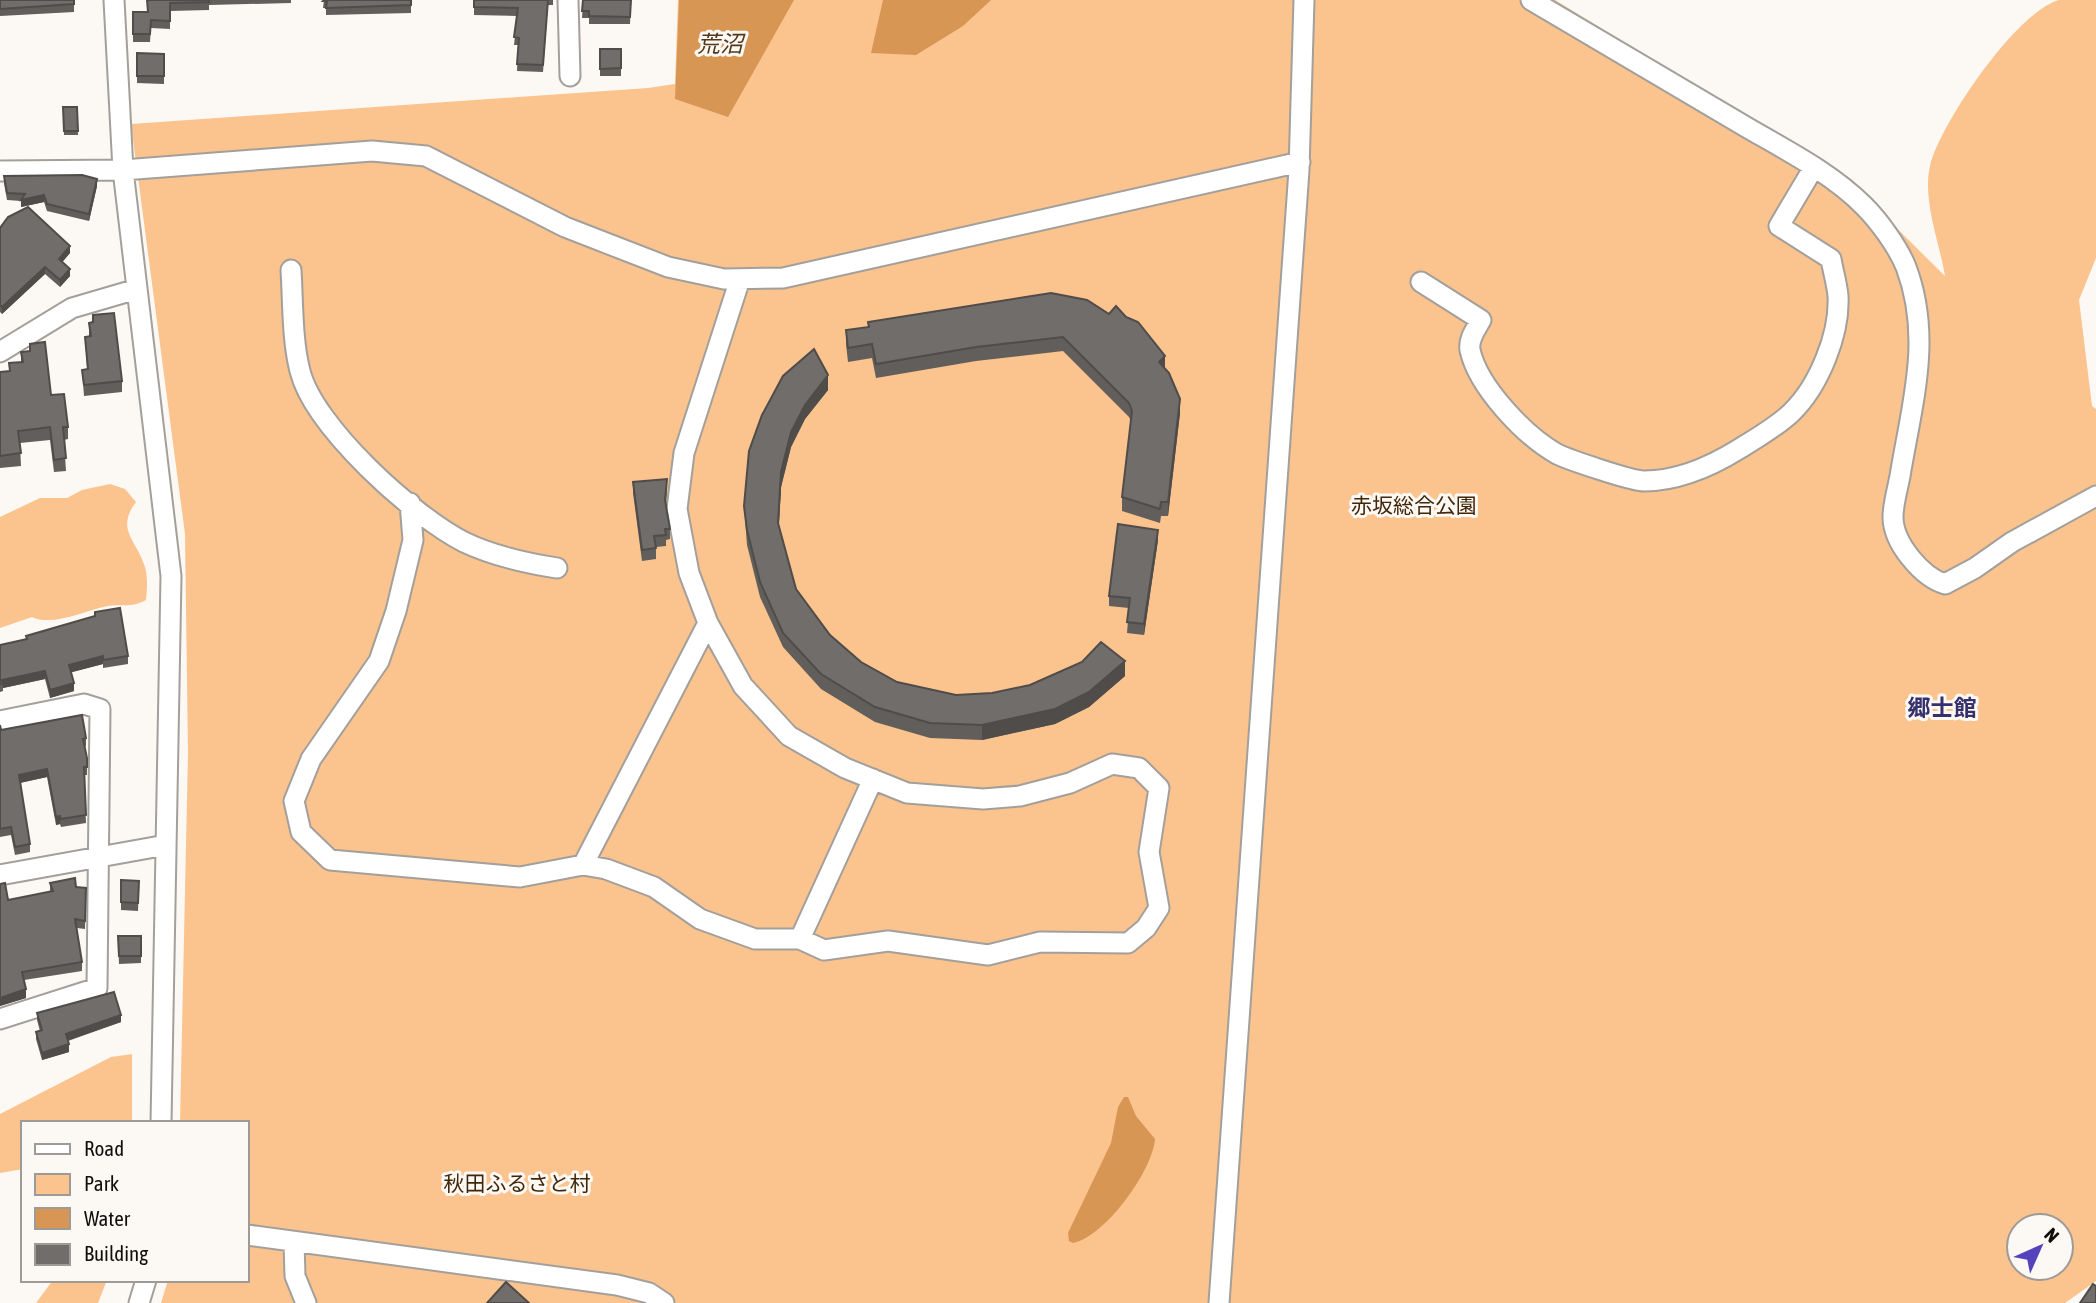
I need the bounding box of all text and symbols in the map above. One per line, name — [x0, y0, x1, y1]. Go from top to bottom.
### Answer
water label: 荒沼 — [697, 31, 746, 57]
park label: 赤坂総合公園 — [1351, 493, 1477, 517]
district label: 郷士館 — [1908, 695, 1977, 721]
legend — [21, 1121, 248, 1282]
text: Road — [84, 1136, 124, 1160]
text: Park — [84, 1171, 119, 1195]
park label: 秋田ふるさと村 — [444, 1171, 591, 1195]
text: Water — [84, 1206, 131, 1230]
north arrow — [2005, 1212, 2075, 1282]
text: N — [2040, 1223, 2064, 1247]
text: Building — [84, 1241, 148, 1265]

